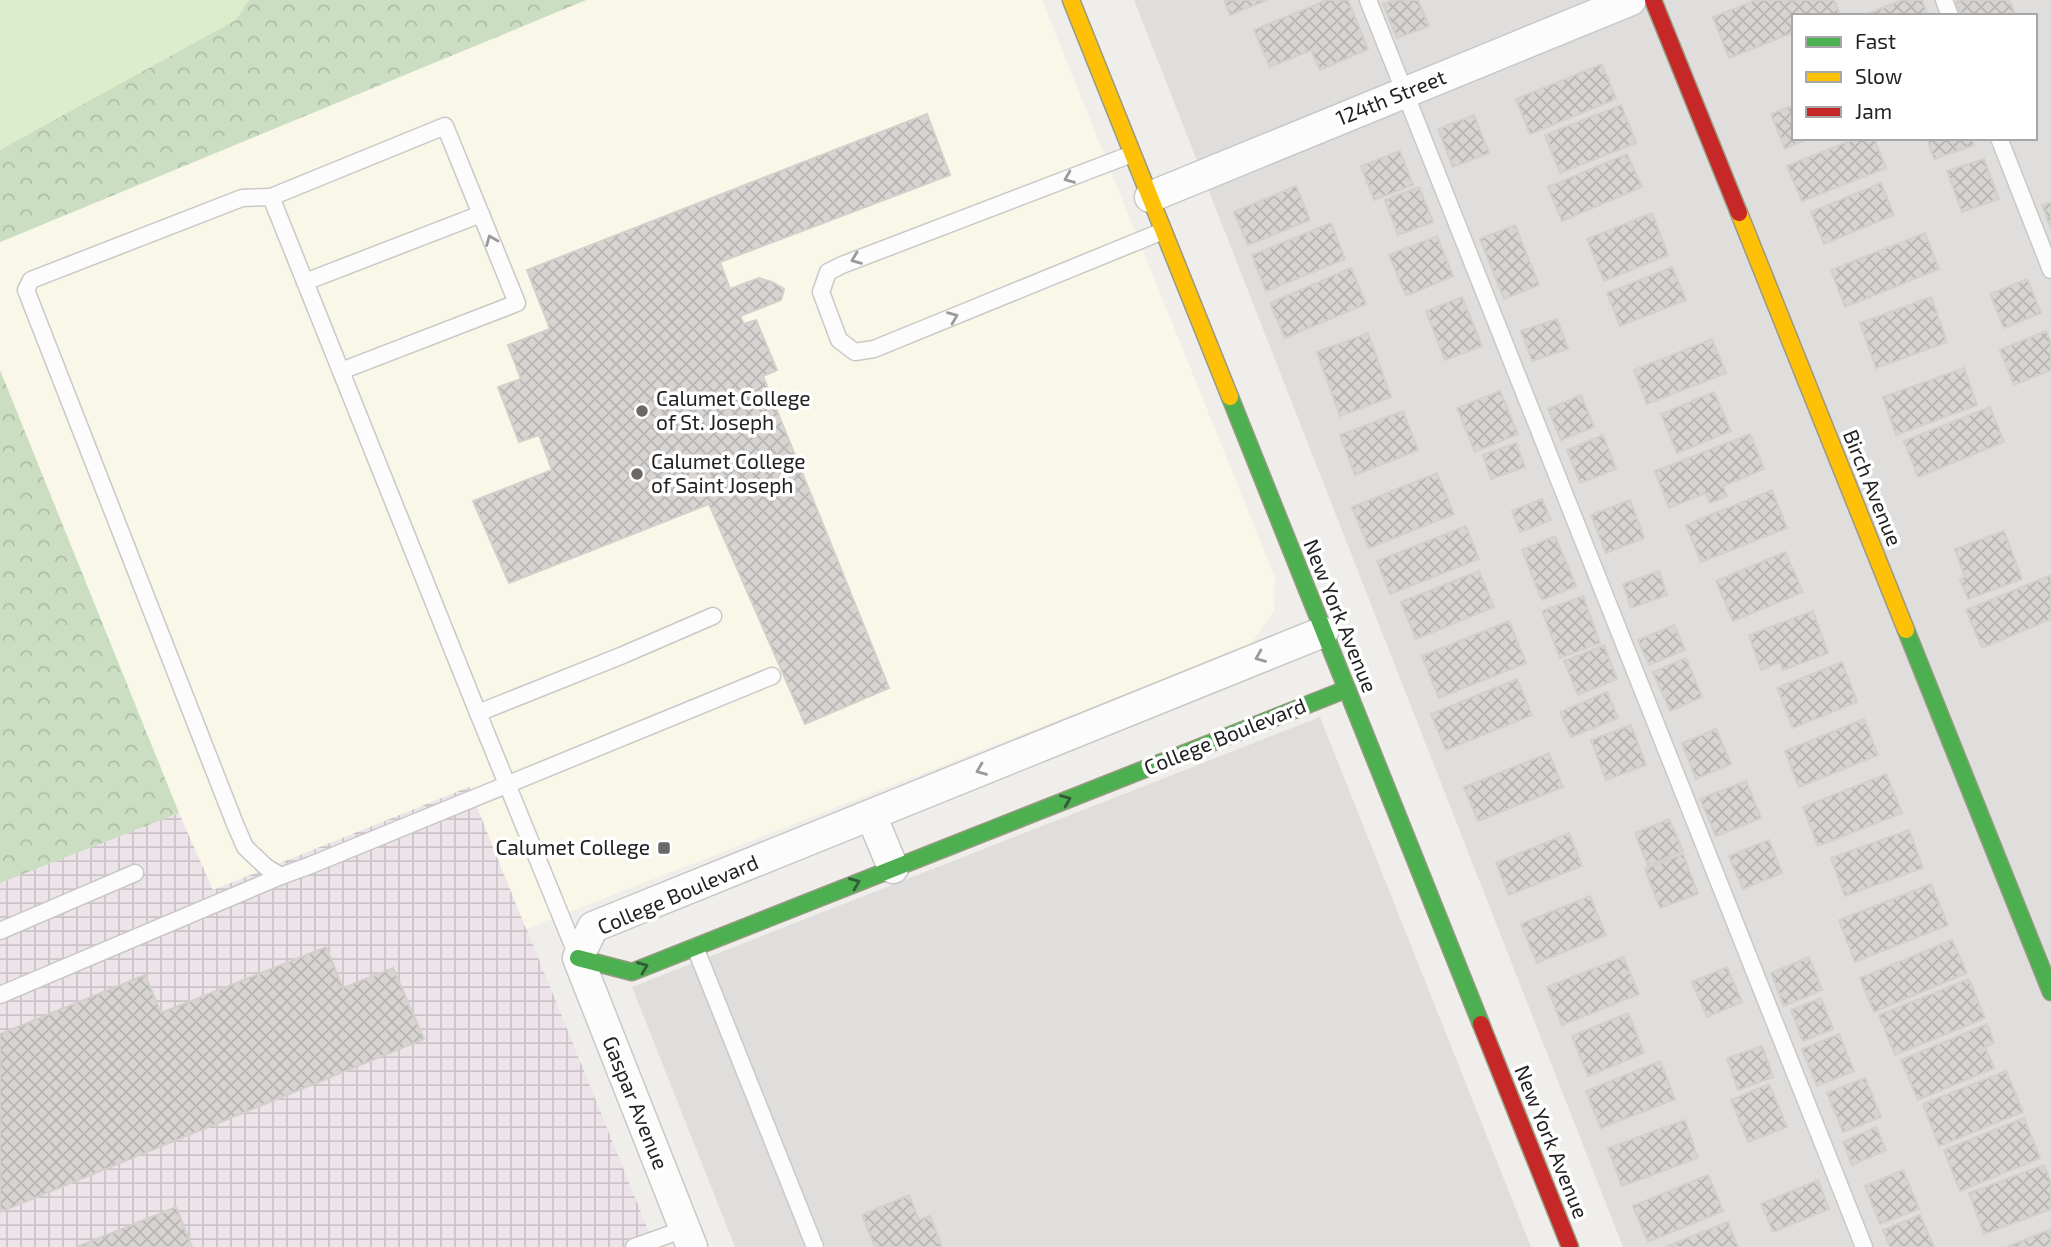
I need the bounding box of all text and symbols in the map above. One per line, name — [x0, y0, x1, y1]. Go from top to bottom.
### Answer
legend — [1792, 14, 2037, 140]
text: Fast — [1855, 28, 1896, 53]
street label: 124th Street — [1332, 63, 1449, 130]
text: Slow — [1855, 63, 1902, 88]
text: Jam — [1855, 98, 1892, 123]
one-way arrow — [1063, 170, 1075, 184]
one-way arrow — [485, 235, 499, 247]
one-way arrow — [851, 251, 863, 265]
one-way arrow — [945, 311, 958, 325]
place label: Calumet College of St. Joseph — [656, 385, 811, 434]
marker: Calumet College of St. Joseph — [634, 403, 650, 419]
street label: Birch Avenue — [1839, 426, 1908, 549]
place label: Calumet College of Saint Joseph — [651, 448, 806, 497]
marker: Calumet College of Saint Joseph — [629, 466, 645, 482]
street label: New York Avenue — [1299, 535, 1384, 696]
one-way arrow — [1255, 649, 1267, 663]
street label: College Boulevard — [1140, 692, 1309, 779]
one-way arrow — [976, 762, 988, 776]
one-way arrow — [1060, 794, 1072, 808]
place label: Calumet College — [495, 834, 650, 859]
marker: Calumet College — [656, 840, 672, 856]
street label: College Boulevard — [593, 848, 762, 939]
one-way arrow — [848, 878, 860, 892]
one-way arrow — [637, 962, 649, 976]
street label: Gaspar Avenue — [598, 1032, 675, 1173]
street label: New York Avenue — [1510, 1061, 1595, 1222]

